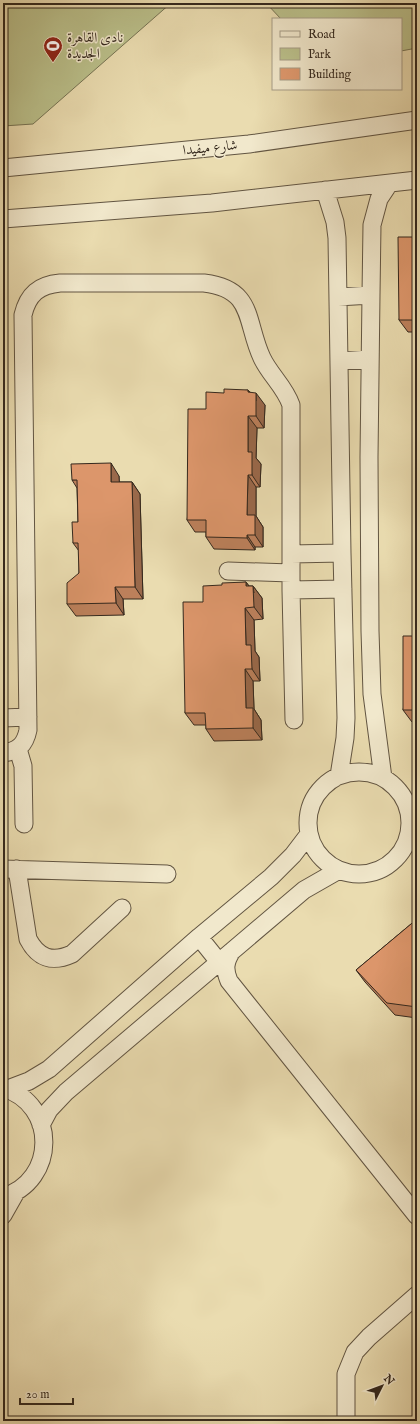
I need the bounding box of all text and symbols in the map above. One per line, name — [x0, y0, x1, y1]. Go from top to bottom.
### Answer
legend — [272, 18, 402, 90]
text: Road — [308, 27, 336, 42]
place label: نادى القاهرة الجديدة — [67, 29, 124, 63]
sports icon: نادى القاهرة الجديدة — [42, 35, 64, 63]
text: Park — [308, 47, 331, 62]
text: Building — [308, 67, 352, 82]
street label: شارع ميفيدا — [182, 136, 238, 162]
north arrow — [362, 1366, 402, 1406]
text: N — [380, 1371, 397, 1389]
scale bar — [20, 1380, 73, 1406]
text: 20 m — [26, 1387, 49, 1402]

